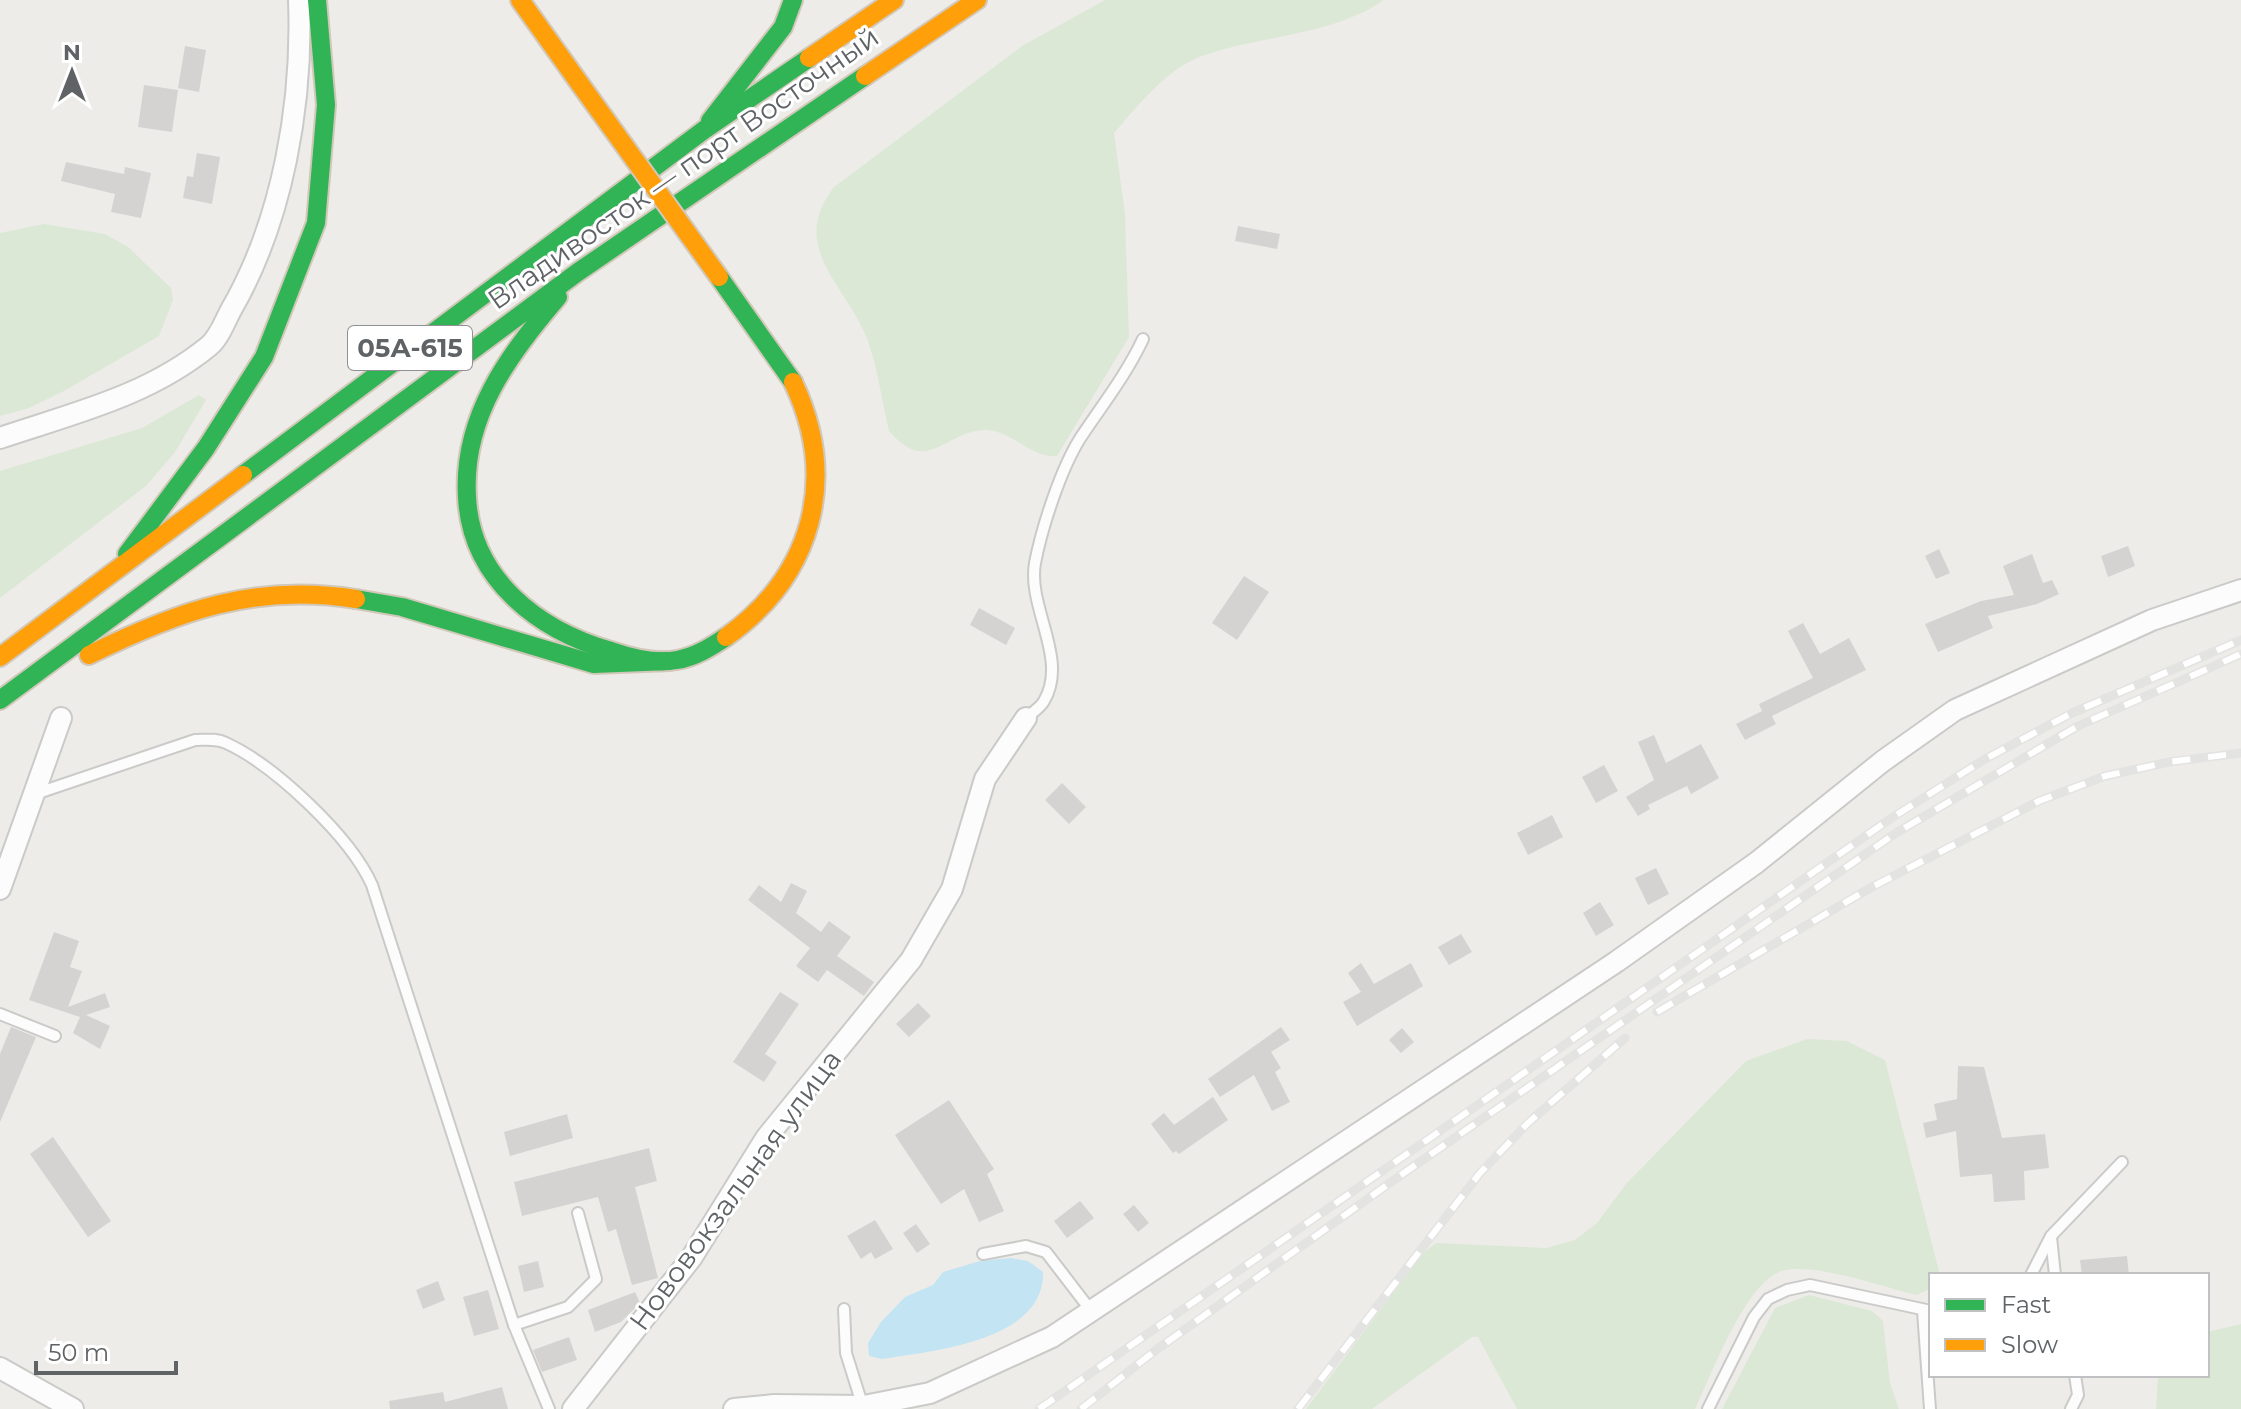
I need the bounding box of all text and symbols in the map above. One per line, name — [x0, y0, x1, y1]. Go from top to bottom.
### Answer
street label: Владивосток — порт Восточный — [481, 19, 885, 317]
north arrow — [32, 32, 112, 112]
text: N — [63, 39, 81, 66]
road number: 05А-615 — [348, 326, 472, 370]
street label: Нововокзальная улица — [622, 1043, 848, 1337]
legend — [1929, 1273, 2209, 1377]
text: Fast — [2001, 1290, 2052, 1319]
scale bar — [36, 1325, 176, 1375]
text: Slow — [2001, 1330, 2058, 1359]
text: 50 m — [48, 1338, 109, 1367]

